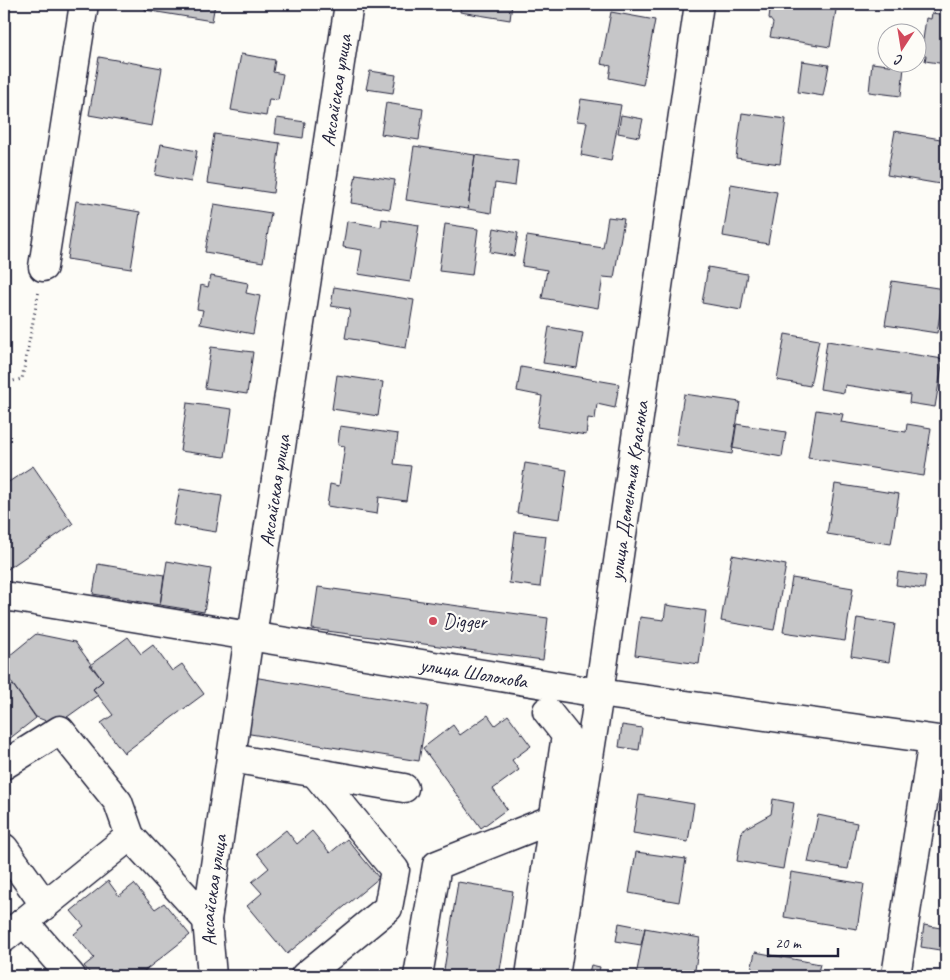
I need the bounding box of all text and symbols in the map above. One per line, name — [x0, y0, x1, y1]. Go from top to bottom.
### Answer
north arrow — [878, 22, 928, 72]
street label: Аксайская улица — [315, 31, 357, 148]
text: С — [892, 51, 905, 69]
street label: улица Дементия Красюка — [603, 398, 654, 583]
street label: Аксайская улица — [254, 431, 296, 548]
place label: Digger — [443, 609, 488, 634]
marker: Digger — [427, 615, 439, 627]
street label: улица Шолохова — [417, 652, 530, 694]
street label: Аксайская улица — [195, 831, 233, 948]
scale bar — [768, 925, 838, 957]
text: 20 m — [775, 934, 802, 953]

